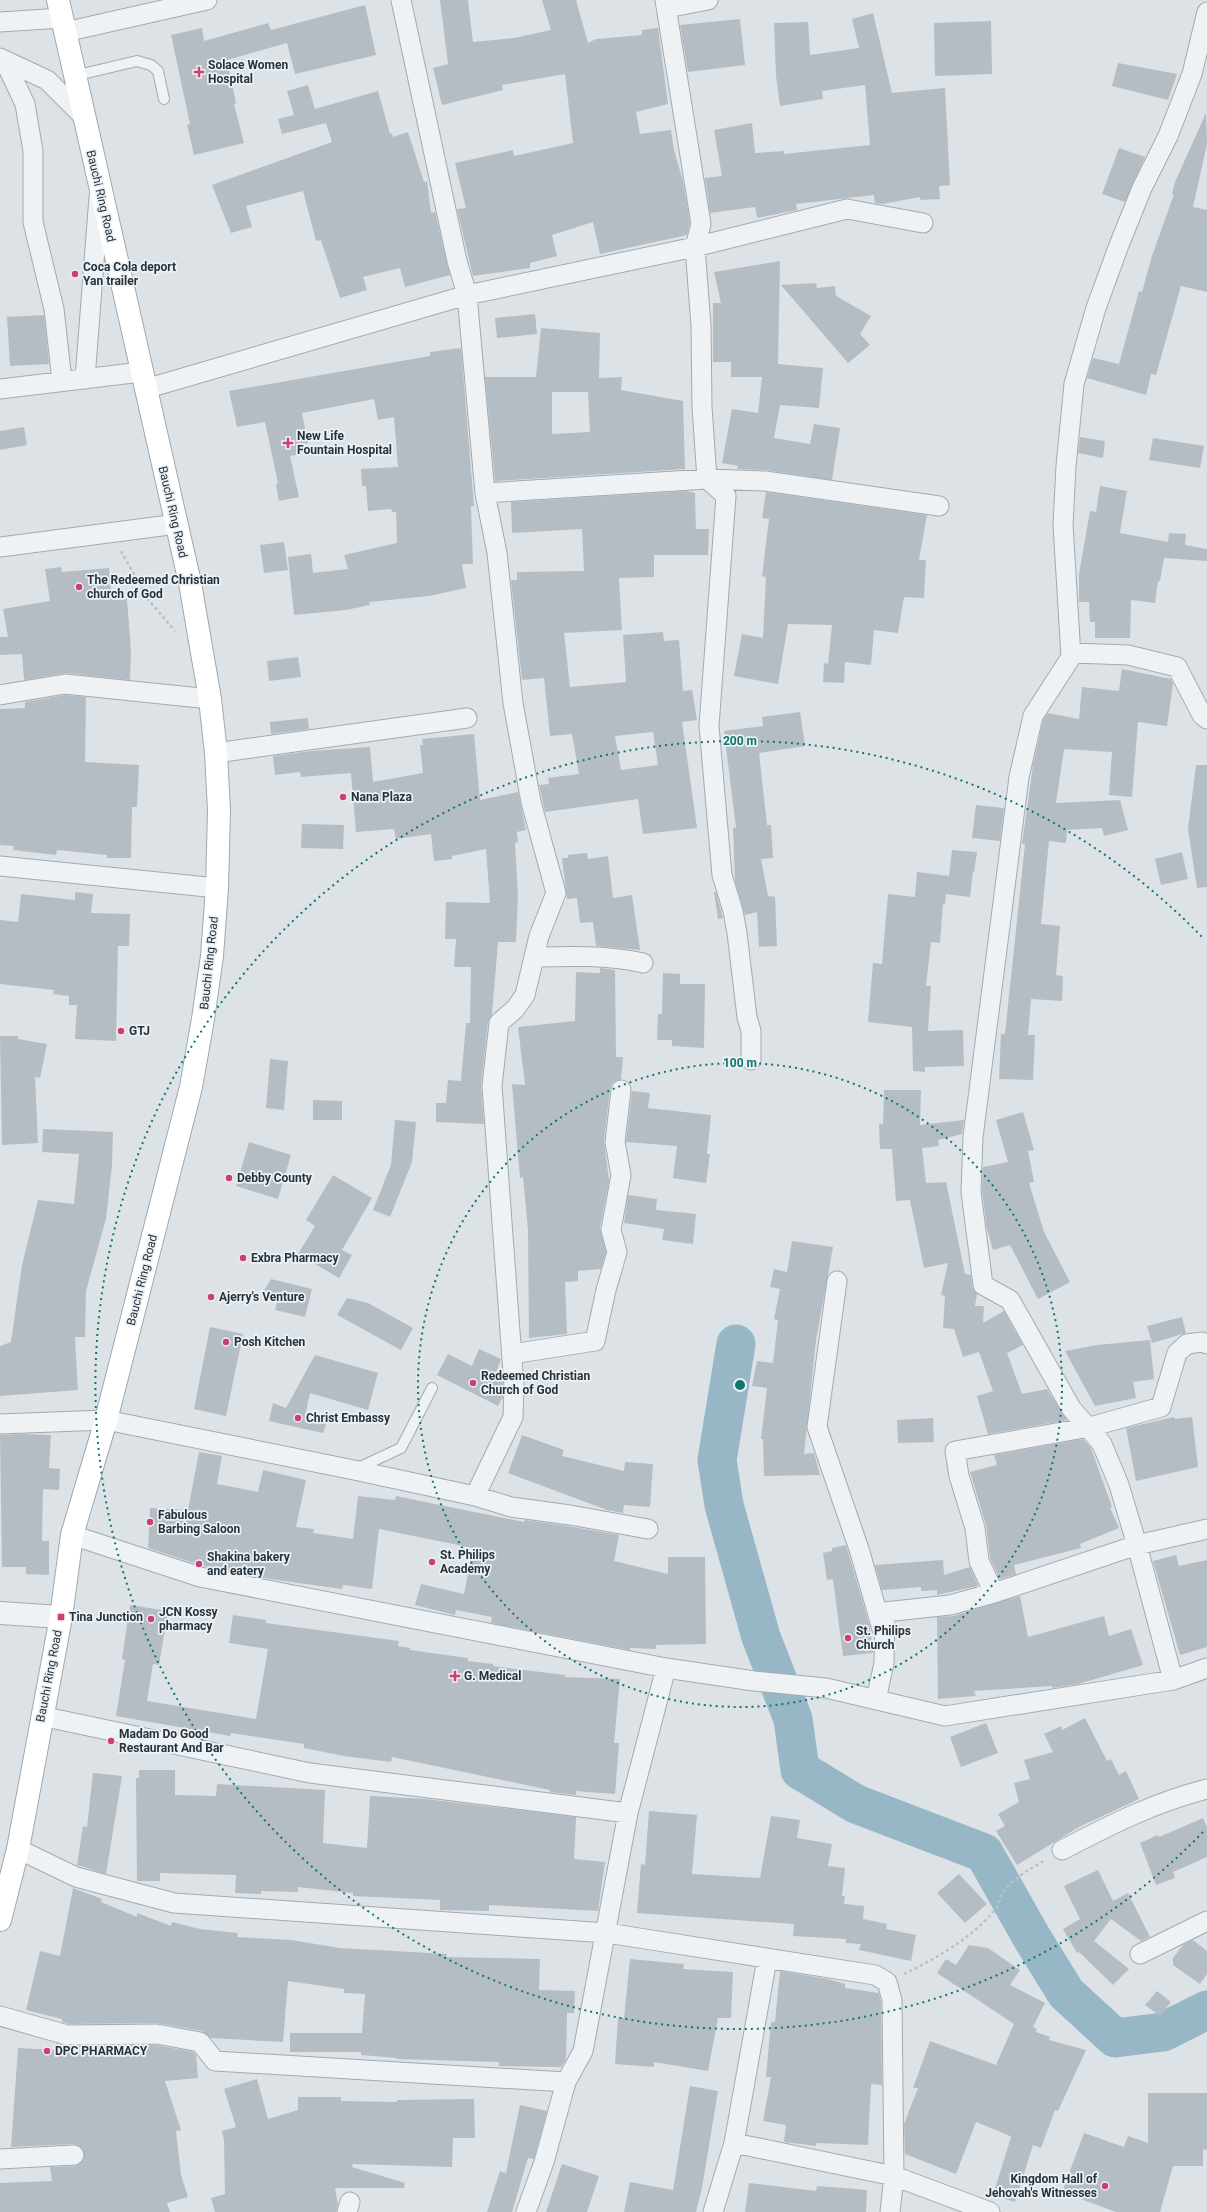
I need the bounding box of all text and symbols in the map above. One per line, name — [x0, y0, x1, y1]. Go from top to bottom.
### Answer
place label: Solace Women Hospital — [208, 58, 288, 86]
marker: Solace Women Hospital — [193, 66, 205, 78]
street label: Bauchi Ring Road — [84, 149, 118, 243]
place label: Coca Cola deport Yan trailer — [83, 260, 176, 288]
marker: Coca Cola deport Yan trailer — [70, 269, 80, 279]
place label: New Life Fountain Hospital — [297, 429, 392, 457]
marker: New Life Fountain Hospital — [282, 437, 294, 449]
street label: Bauchi Ring Road — [156, 465, 190, 559]
place label: The Redeemed Christian church of God — [87, 573, 220, 601]
marker: The Redeemed Christian church of God — [74, 582, 84, 592]
text: 200 m — [723, 734, 757, 748]
place label: Nana Plaza — [351, 790, 412, 804]
marker: Nana Plaza — [338, 792, 348, 802]
street label: Bauchi Ring Road — [197, 916, 221, 1010]
place label: GTJ — [129, 1024, 150, 1038]
marker: GTJ — [116, 1026, 126, 1036]
text: 100 m — [723, 1056, 757, 1070]
place label: Debby County — [237, 1171, 313, 1185]
marker: Debby County — [224, 1173, 234, 1183]
street label: Bauchi Ring Road — [124, 1233, 160, 1327]
place label: Exbra Pharmacy — [251, 1251, 340, 1265]
marker: Exbra Pharmacy — [238, 1253, 248, 1263]
place label: Ajerry's Venture — [219, 1290, 305, 1304]
marker: Ajerry's Venture — [206, 1292, 216, 1302]
place label: Posh Kitchen — [234, 1335, 306, 1349]
marker: Posh Kitchen — [221, 1337, 231, 1347]
place label: Redeemed Christian Church of God — [481, 1369, 590, 1397]
marker: Redeemed Christian Church of God — [468, 1378, 478, 1388]
centre of rings — [733, 1378, 747, 1392]
place label: Christ Embassy — [306, 1411, 391, 1425]
marker: Christ Embassy — [293, 1413, 303, 1423]
place label: Fabulous Barbing Saloon — [158, 1508, 240, 1536]
marker: Fabulous Barbing Saloon — [145, 1517, 155, 1527]
place label: St. Philips Academy — [440, 1548, 495, 1576]
place label: Shakina bakery and eatery — [207, 1550, 291, 1578]
marker: St. Philips Academy — [427, 1557, 437, 1567]
marker: Shakina bakery and eatery — [194, 1559, 204, 1569]
place label: JCN Kossy pharmacy — [159, 1605, 219, 1633]
place label: Tina Junction — [69, 1610, 143, 1624]
marker: Tina Junction — [56, 1612, 66, 1622]
marker: JCN Kossy pharmacy — [146, 1614, 156, 1624]
place label: St. Philips Church — [856, 1624, 911, 1652]
street label: Bauchi Ring Road — [33, 1629, 65, 1723]
marker: St. Philips Church — [843, 1633, 853, 1643]
place label: G. Medical — [464, 1669, 521, 1683]
marker: G. Medical — [449, 1670, 461, 1682]
place label: Madam Do Good Restaurant And Bar — [119, 1727, 224, 1755]
marker: Madam Do Good Restaurant And Bar — [106, 1736, 116, 1746]
place label: DPC PHARMACY — [55, 2044, 148, 2058]
marker: DPC PHARMACY — [42, 2046, 52, 2056]
place label: Kingdom Hall of Jehovah's Witnesses — [985, 2172, 1098, 2200]
marker: Kingdom Hall of Jehovah's Witnesses — [1100, 2181, 1110, 2191]

